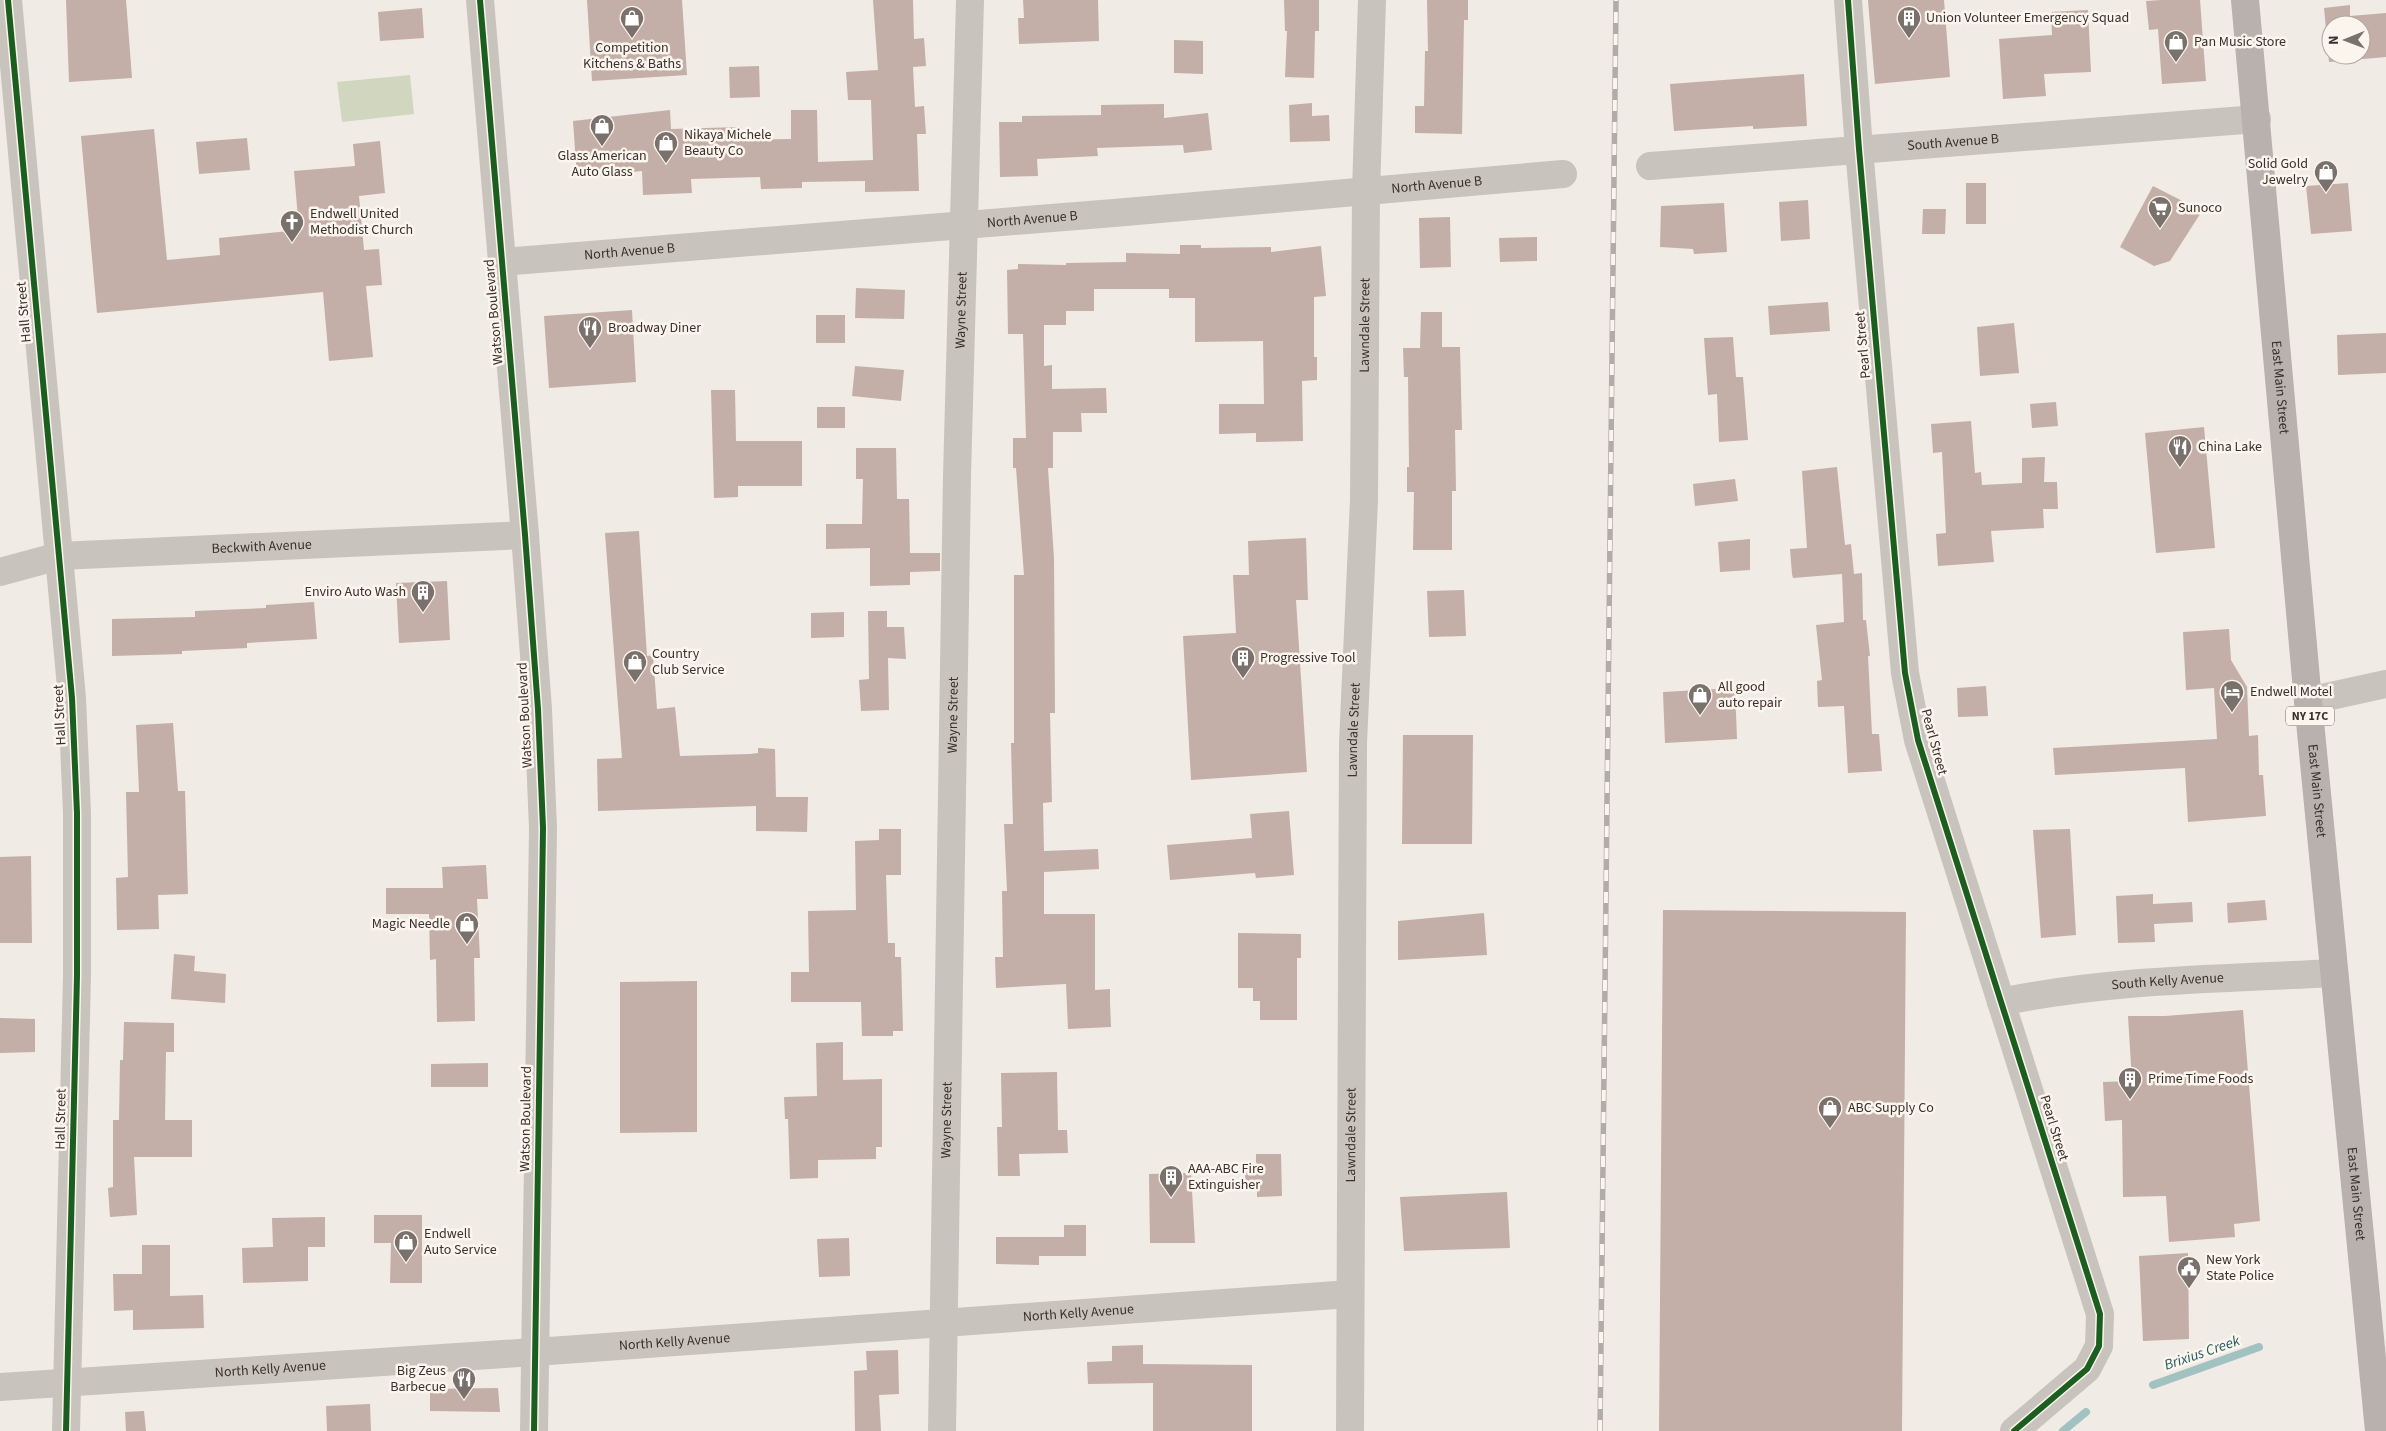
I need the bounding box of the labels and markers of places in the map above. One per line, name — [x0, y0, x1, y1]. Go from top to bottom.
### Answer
shop icon: Competition Kitchens & Baths — [619, 5, 645, 39]
building icon: Union Volunteer Emergency Squad — [1896, 5, 1922, 39]
place label: Union Volunteer Emergency Squad — [1926, 8, 2129, 28]
shop icon: Pan Music Store — [2163, 29, 2189, 63]
place label: Pan Music Store — [2194, 32, 2286, 52]
place label: Competition Kitchens & Baths — [583, 38, 681, 74]
shop icon: Glass American Auto Glass — [589, 113, 615, 147]
place label: Nikaya Michele Beauty Co — [684, 125, 772, 161]
shop icon: Nikaya Michele Beauty Co — [653, 130, 679, 164]
place label: Glass American Auto Glass — [557, 146, 647, 182]
place label: Solid Gold Jewelry — [2248, 154, 2308, 190]
shop icon: Solid Gold Jewelry — [2313, 159, 2339, 193]
supermarket icon: Sunoco — [2147, 195, 2173, 229]
place label: Sunoco — [2178, 198, 2222, 218]
place label: Endwell United Methodist Church — [310, 204, 413, 240]
church icon: Endwell United Methodist Church — [279, 209, 305, 243]
restaurant icon: Broadway Diner — [577, 315, 603, 349]
place label: Broadway Diner — [608, 318, 701, 338]
restaurant icon: China Lake — [2167, 434, 2193, 468]
place label: China Lake — [2198, 437, 2262, 457]
building icon: Enviro Auto Wash — [410, 579, 436, 613]
place label: Enviro Auto Wash — [305, 582, 406, 602]
place label: Country Club Service — [652, 644, 724, 680]
building icon: Progressive Tool — [1230, 645, 1256, 679]
place label: Progressive Tool — [1260, 648, 1356, 668]
shop icon: Country Club Service — [622, 649, 648, 683]
place label: All good auto repair — [1718, 677, 1782, 713]
hotel icon: Endwell Motel — [2219, 679, 2245, 713]
shop icon: All good auto repair — [1687, 682, 1713, 716]
place label: Endwell Motel — [2250, 682, 2333, 702]
shop icon: Magic Needle — [454, 911, 480, 945]
place label: Magic Needle — [372, 914, 450, 934]
building icon: Prime Time Foods — [2117, 1066, 2143, 1100]
place label: Prime Time Foods — [2148, 1069, 2254, 1089]
shop icon: ABC Supply Co — [1817, 1095, 1843, 1129]
place label: ABC Supply Co — [1848, 1098, 1934, 1118]
place label: AAA-ABC Fire Extinguisher — [1188, 1159, 1264, 1195]
building icon: AAA-ABC Fire Extinguisher — [1158, 1164, 1184, 1198]
place label: Endwell Auto Service — [424, 1224, 497, 1260]
shop icon: Endwell Auto Service — [393, 1229, 419, 1263]
place label: New York State Police — [2206, 1250, 2274, 1286]
public building icon: New York State Police — [2176, 1255, 2202, 1289]
place label: Big Zeus Barbecue — [390, 1361, 446, 1397]
restaurant icon: Big Zeus Barbecue — [451, 1366, 477, 1400]

